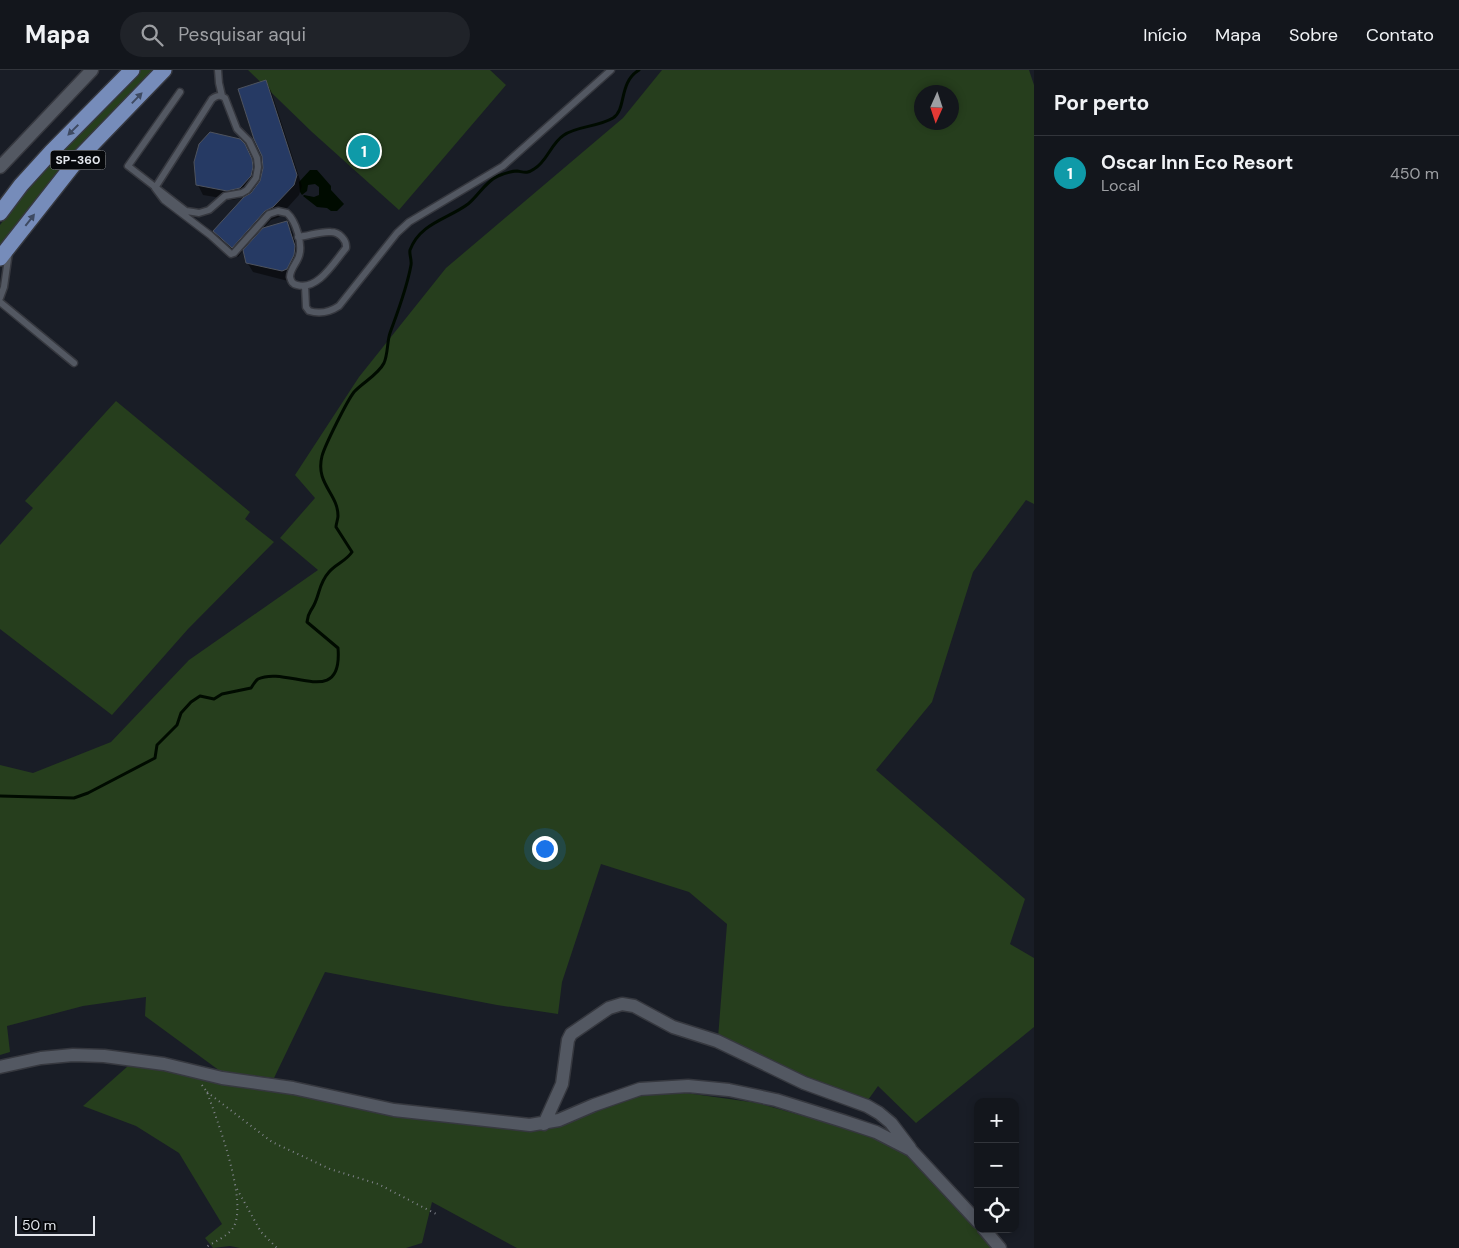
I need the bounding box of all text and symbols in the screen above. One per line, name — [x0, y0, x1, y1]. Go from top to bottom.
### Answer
search box — [120, 12, 470, 57]
text: Mapa — [25, 19, 90, 50]
icon: search — [138, 21, 166, 49]
text: Pesquisar aqui — [178, 22, 306, 47]
text: Início — [1143, 23, 1187, 47]
text: Mapa — [1215, 23, 1261, 47]
text: Sobre — [1289, 23, 1338, 47]
text: Contato — [1366, 23, 1434, 47]
north arrow — [914, 85, 959, 130]
text: Por perto — [1054, 89, 1149, 117]
one-way arrow — [131, 92, 143, 104]
one-way arrow — [67, 123, 79, 135]
pin: 1 — [348, 132, 380, 170]
road number: SP-360 — [50, 150, 106, 170]
text: Oscar Inn Eco Resort — [1101, 150, 1293, 175]
text: 1 — [1067, 163, 1073, 184]
text: 450 m — [1390, 163, 1439, 184]
text: Local — [1101, 175, 1140, 196]
one-way arrow — [24, 214, 35, 227]
your location — [532, 836, 558, 862]
map controls — [974, 1098, 1019, 1233]
button: + — [974, 1098, 1019, 1143]
button: − — [974, 1143, 1019, 1188]
button: locate — [974, 1188, 1019, 1233]
scale bar — [15, 1213, 95, 1236]
text: 50 m — [22, 1216, 56, 1234]

